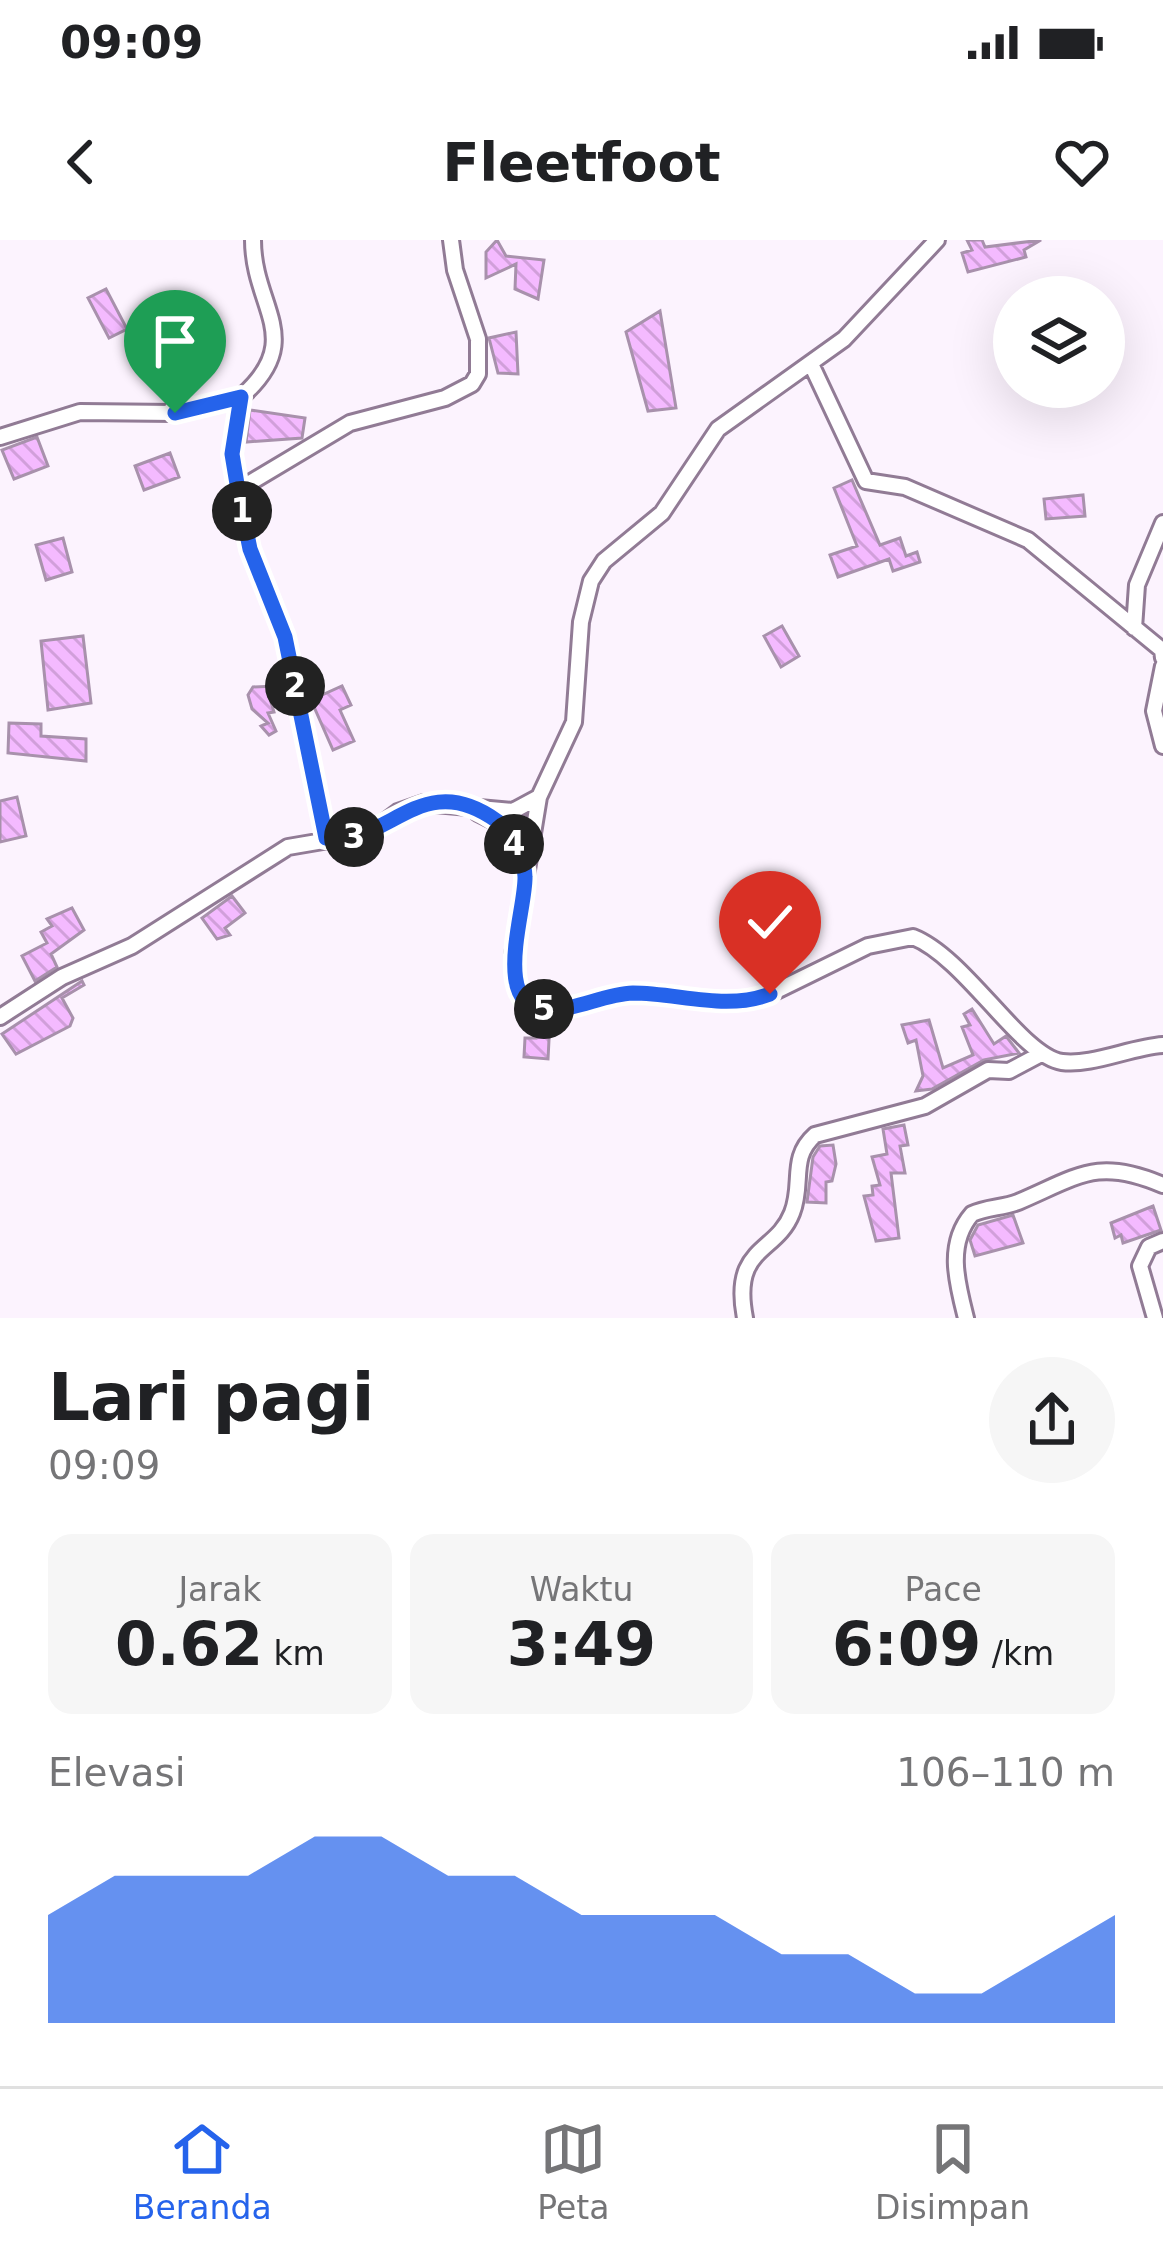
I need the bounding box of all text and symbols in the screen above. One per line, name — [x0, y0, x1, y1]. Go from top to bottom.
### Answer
text: 09:09 — [60, 16, 203, 69]
icon: back — [48, 129, 114, 195]
icon: heart — [1049, 129, 1115, 195]
text: Fleetfoot — [443, 131, 720, 194]
map controls — [993, 276, 1125, 408]
button: layers — [993, 276, 1125, 408]
pin — [124, 290, 226, 413]
icon: arrive — [142, 308, 208, 374]
pin: 1 — [212, 481, 272, 541]
text: 1 — [231, 491, 253, 530]
pin: 2 — [265, 656, 325, 716]
text: 2 — [284, 666, 306, 705]
pin: 3 — [324, 807, 384, 867]
pin: 4 — [484, 814, 544, 874]
text: 3 — [343, 817, 365, 856]
text: 4 — [503, 824, 525, 863]
pin — [719, 871, 821, 994]
icon: check — [737, 889, 803, 955]
pin: 5 — [514, 979, 574, 1039]
text: 5 — [533, 989, 555, 1028]
button: share — [989, 1357, 1115, 1483]
text: Lari pagi — [48, 1359, 374, 1436]
text: 09:09 — [48, 1443, 160, 1488]
text: Jarak — [178, 1570, 261, 1609]
text: Waktu — [530, 1570, 633, 1609]
text: Pace — [905, 1570, 982, 1609]
text: 0.62 — [115, 1609, 263, 1679]
text: 3:49 — [507, 1609, 656, 1679]
text: 6:09 — [832, 1609, 981, 1679]
text: km — [263, 1634, 325, 1673]
text: /km — [981, 1634, 1054, 1673]
text: Elevasi — [48, 1750, 186, 1795]
text: 106–110 m — [896, 1750, 1115, 1795]
tab: Beranda — [133, 2116, 272, 2227]
tab: Peta — [537, 2116, 609, 2227]
tab: Disimpan — [875, 2116, 1030, 2227]

